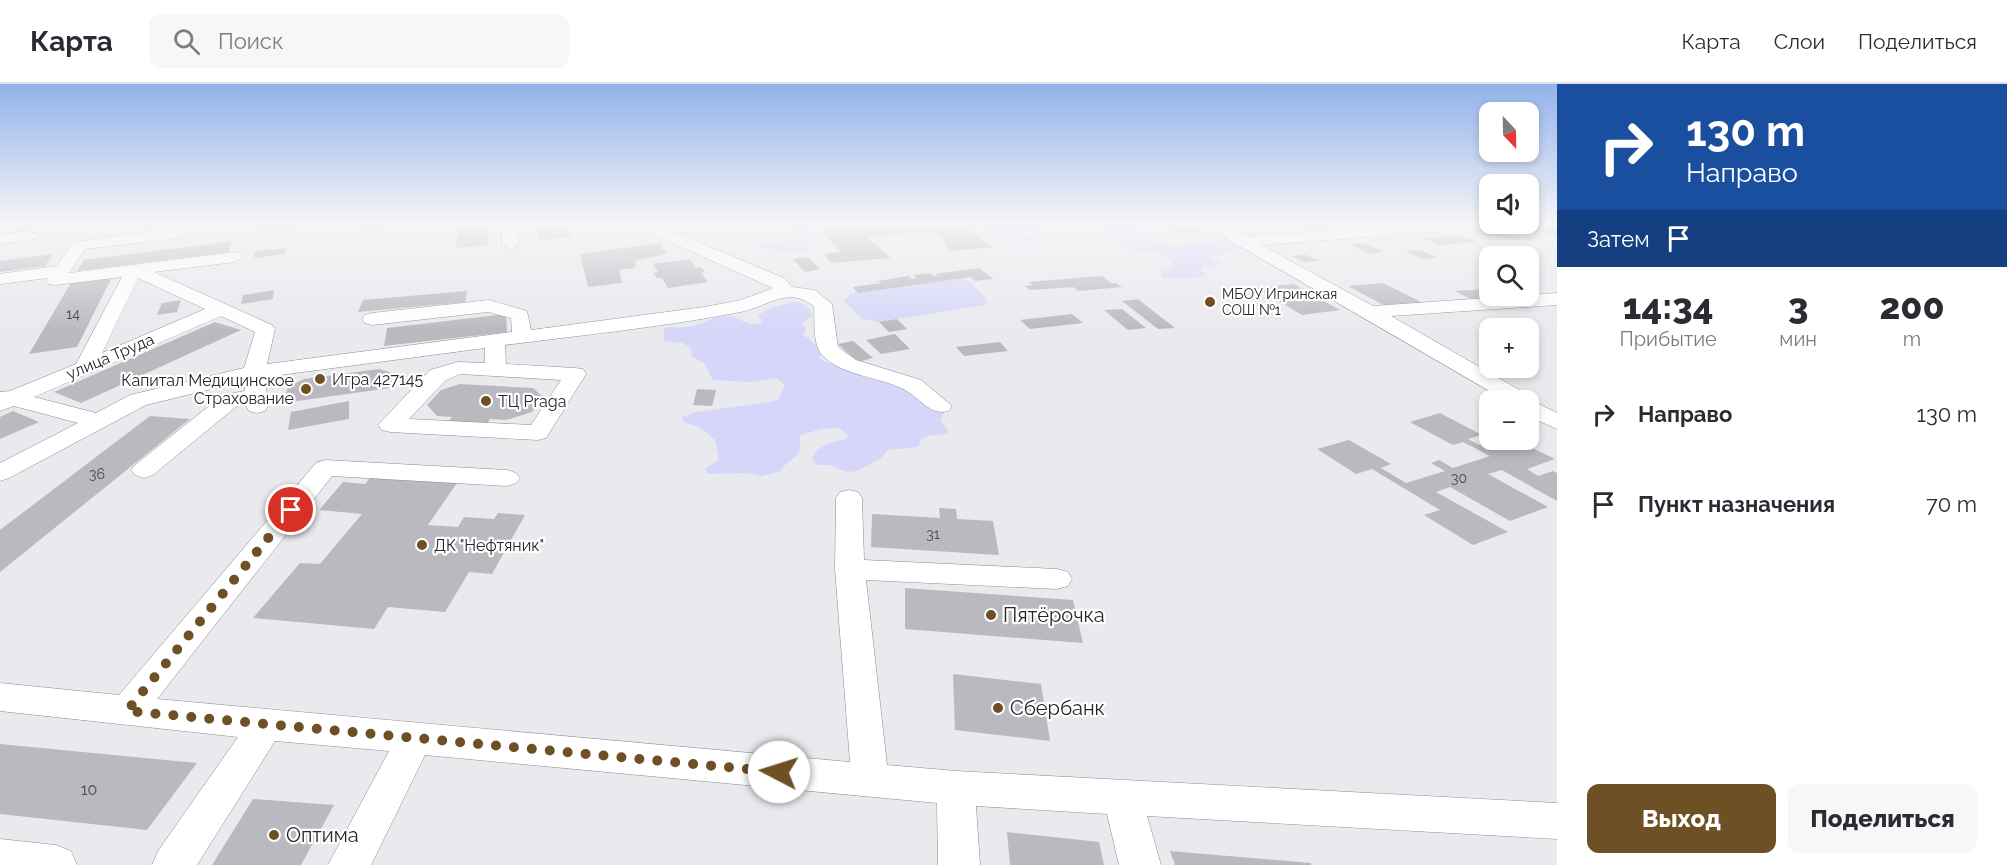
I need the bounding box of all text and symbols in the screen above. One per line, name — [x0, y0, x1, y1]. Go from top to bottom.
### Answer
search box — [149, 14, 569, 68]
text: Карта — [30, 25, 113, 58]
icon: search — [170, 25, 203, 58]
text: Поиск — [218, 28, 283, 54]
text: Карта — [1682, 29, 1741, 54]
text: Слои — [1774, 29, 1825, 54]
text: Поделиться — [1858, 29, 1977, 54]
north arrow — [1479, 102, 1539, 162]
map controls — [1479, 102, 1539, 450]
text: 130 m — [1686, 107, 1805, 156]
icon: right — [1587, 108, 1665, 186]
text: Направо — [1686, 157, 1798, 188]
button: sound — [1479, 174, 1539, 234]
icon: arrive — [1662, 222, 1695, 255]
text: Затем — [1587, 226, 1650, 252]
button: search — [1479, 246, 1539, 306]
text: 14:34 — [1623, 285, 1713, 327]
text: 3 — [1788, 285, 1808, 327]
text: 200 — [1879, 285, 1945, 327]
place label: МБОУ Игринская СОШ №1 — [1222, 286, 1337, 318]
marker: МБОУ Игринская СОШ №1 — [1203, 295, 1217, 309]
house number: 14 — [66, 306, 80, 322]
button: + — [1479, 318, 1539, 378]
text: Прибытие — [1619, 327, 1717, 351]
text: мин — [1779, 327, 1817, 351]
text: m — [1903, 327, 1921, 351]
street label: улица Труда — [63, 329, 157, 383]
place label: Игра 427145 — [332, 370, 424, 389]
place label: Капитал Медицинское Страхование — [121, 371, 294, 408]
marker: Игра 427145 — [313, 372, 327, 386]
marker: Капитал Медицинское Страхование — [299, 382, 313, 396]
button: − — [1479, 390, 1539, 450]
place label: ТЦ Praga — [498, 392, 566, 411]
marker: ТЦ Praga — [479, 394, 493, 408]
icon: right — [1587, 398, 1620, 431]
text: Направо — [1638, 401, 1732, 427]
text: 130 m — [1917, 401, 1977, 427]
house number: 36 — [89, 466, 105, 482]
house number: 30 — [1451, 470, 1467, 486]
pin — [265, 484, 316, 535]
icon: arrive — [1587, 488, 1620, 521]
text: Пункт назначения — [1638, 491, 1835, 517]
text: 70 m — [1926, 491, 1977, 517]
icon: arrive — [274, 493, 307, 526]
house number: 31 — [926, 526, 940, 542]
place label: ДК "Нефтяник" — [434, 536, 544, 555]
marker: ДК "Нефтяник" — [415, 538, 429, 552]
place label: Пятёрочка — [1003, 603, 1105, 627]
marker: Пятёрочка — [984, 608, 998, 622]
place label: Сбербанк — [1010, 696, 1105, 720]
marker: Сбербанк — [991, 701, 1005, 715]
position arrow — [747, 740, 811, 804]
house number: 10 — [81, 780, 97, 799]
button: Выход — [1587, 784, 1776, 853]
button: Поделиться — [1788, 784, 1977, 853]
place label: Оптима — [286, 823, 359, 847]
marker: Оптима — [267, 828, 281, 842]

